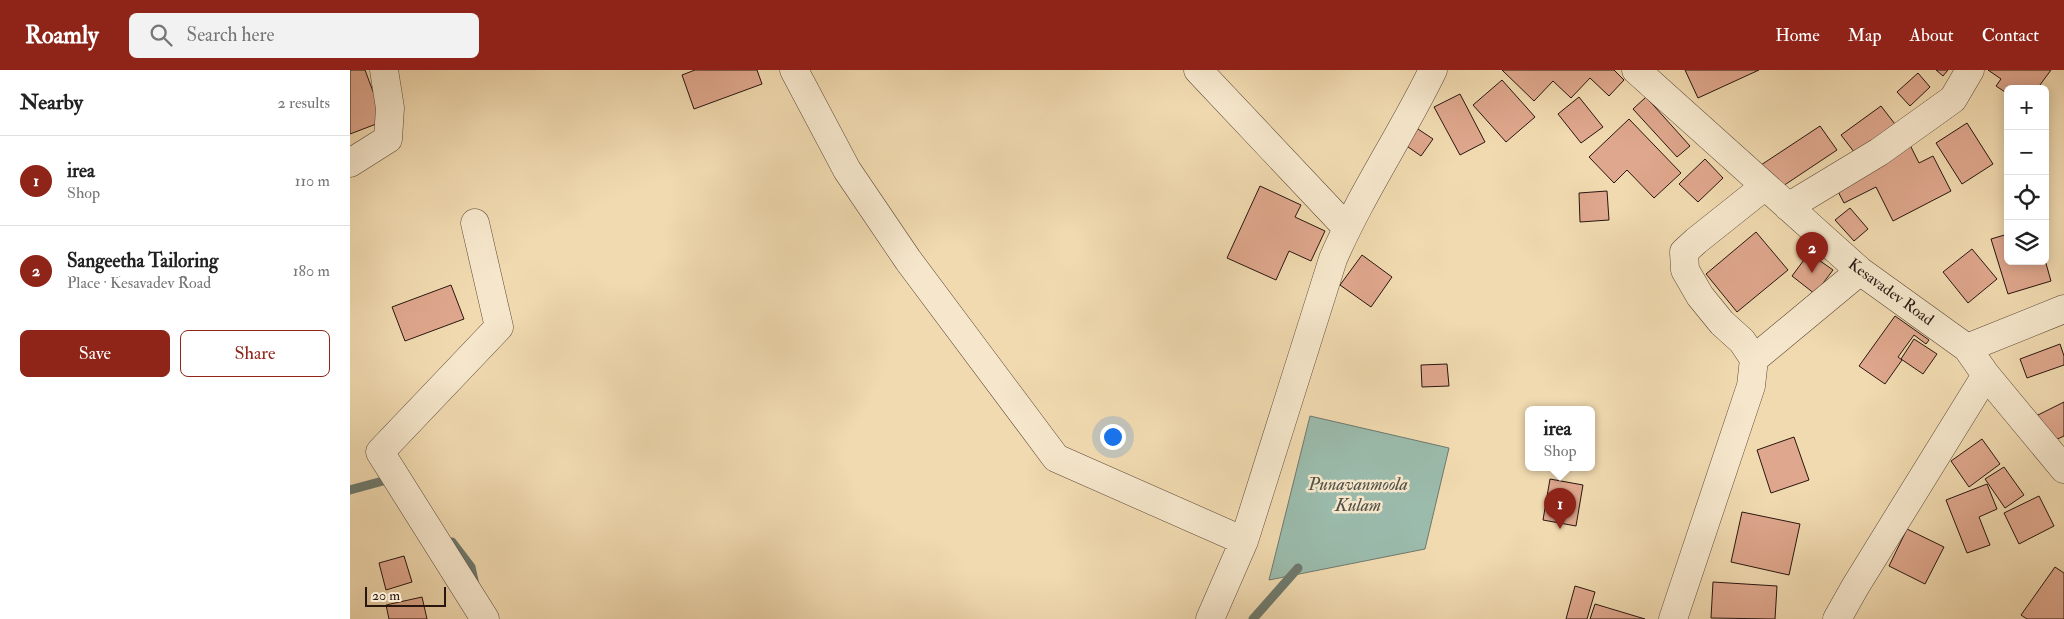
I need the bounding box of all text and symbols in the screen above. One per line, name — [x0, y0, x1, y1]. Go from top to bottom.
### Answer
search box — [129, 13, 479, 58]
text: Roamly — [25, 20, 99, 51]
icon: search — [147, 21, 175, 49]
text: Search here — [187, 23, 274, 47]
text: Home — [1775, 24, 1820, 47]
text: Map — [1848, 24, 1882, 47]
text: About — [1910, 24, 1954, 47]
text: Contact — [1982, 24, 2039, 47]
map controls — [2004, 85, 2049, 265]
button: + — [2004, 85, 2049, 130]
text: Nearby — [20, 89, 83, 116]
text: 2 results — [277, 93, 330, 113]
button: − — [2004, 130, 2049, 175]
text: irea — [67, 159, 95, 183]
text: 1 — [33, 171, 39, 191]
text: 110 m — [295, 171, 330, 191]
button: locate — [2004, 175, 2049, 220]
text: Shop — [67, 183, 100, 203]
button: layers — [2004, 220, 2049, 265]
pin: 2 — [1796, 232, 1828, 273]
text: Sangeetha Tailoring — [67, 249, 218, 273]
street label: Kesavadev Road — [1844, 254, 1938, 330]
text: 2 — [32, 261, 40, 281]
text: 180 m — [293, 261, 330, 281]
text: Place · Kesavadev Road — [67, 273, 211, 293]
button: Save — [20, 330, 170, 377]
button: Share — [180, 330, 330, 377]
popup — [1525, 406, 1595, 471]
text: irea — [1543, 417, 1571, 441]
your location — [1100, 424, 1126, 450]
text: Shop — [1543, 441, 1577, 461]
water label: Punavanmoola Kulam — [1307, 473, 1408, 517]
pin: 1 — [1544, 488, 1576, 529]
scale bar — [365, 584, 446, 607]
text: 20 m — [372, 587, 400, 604]

